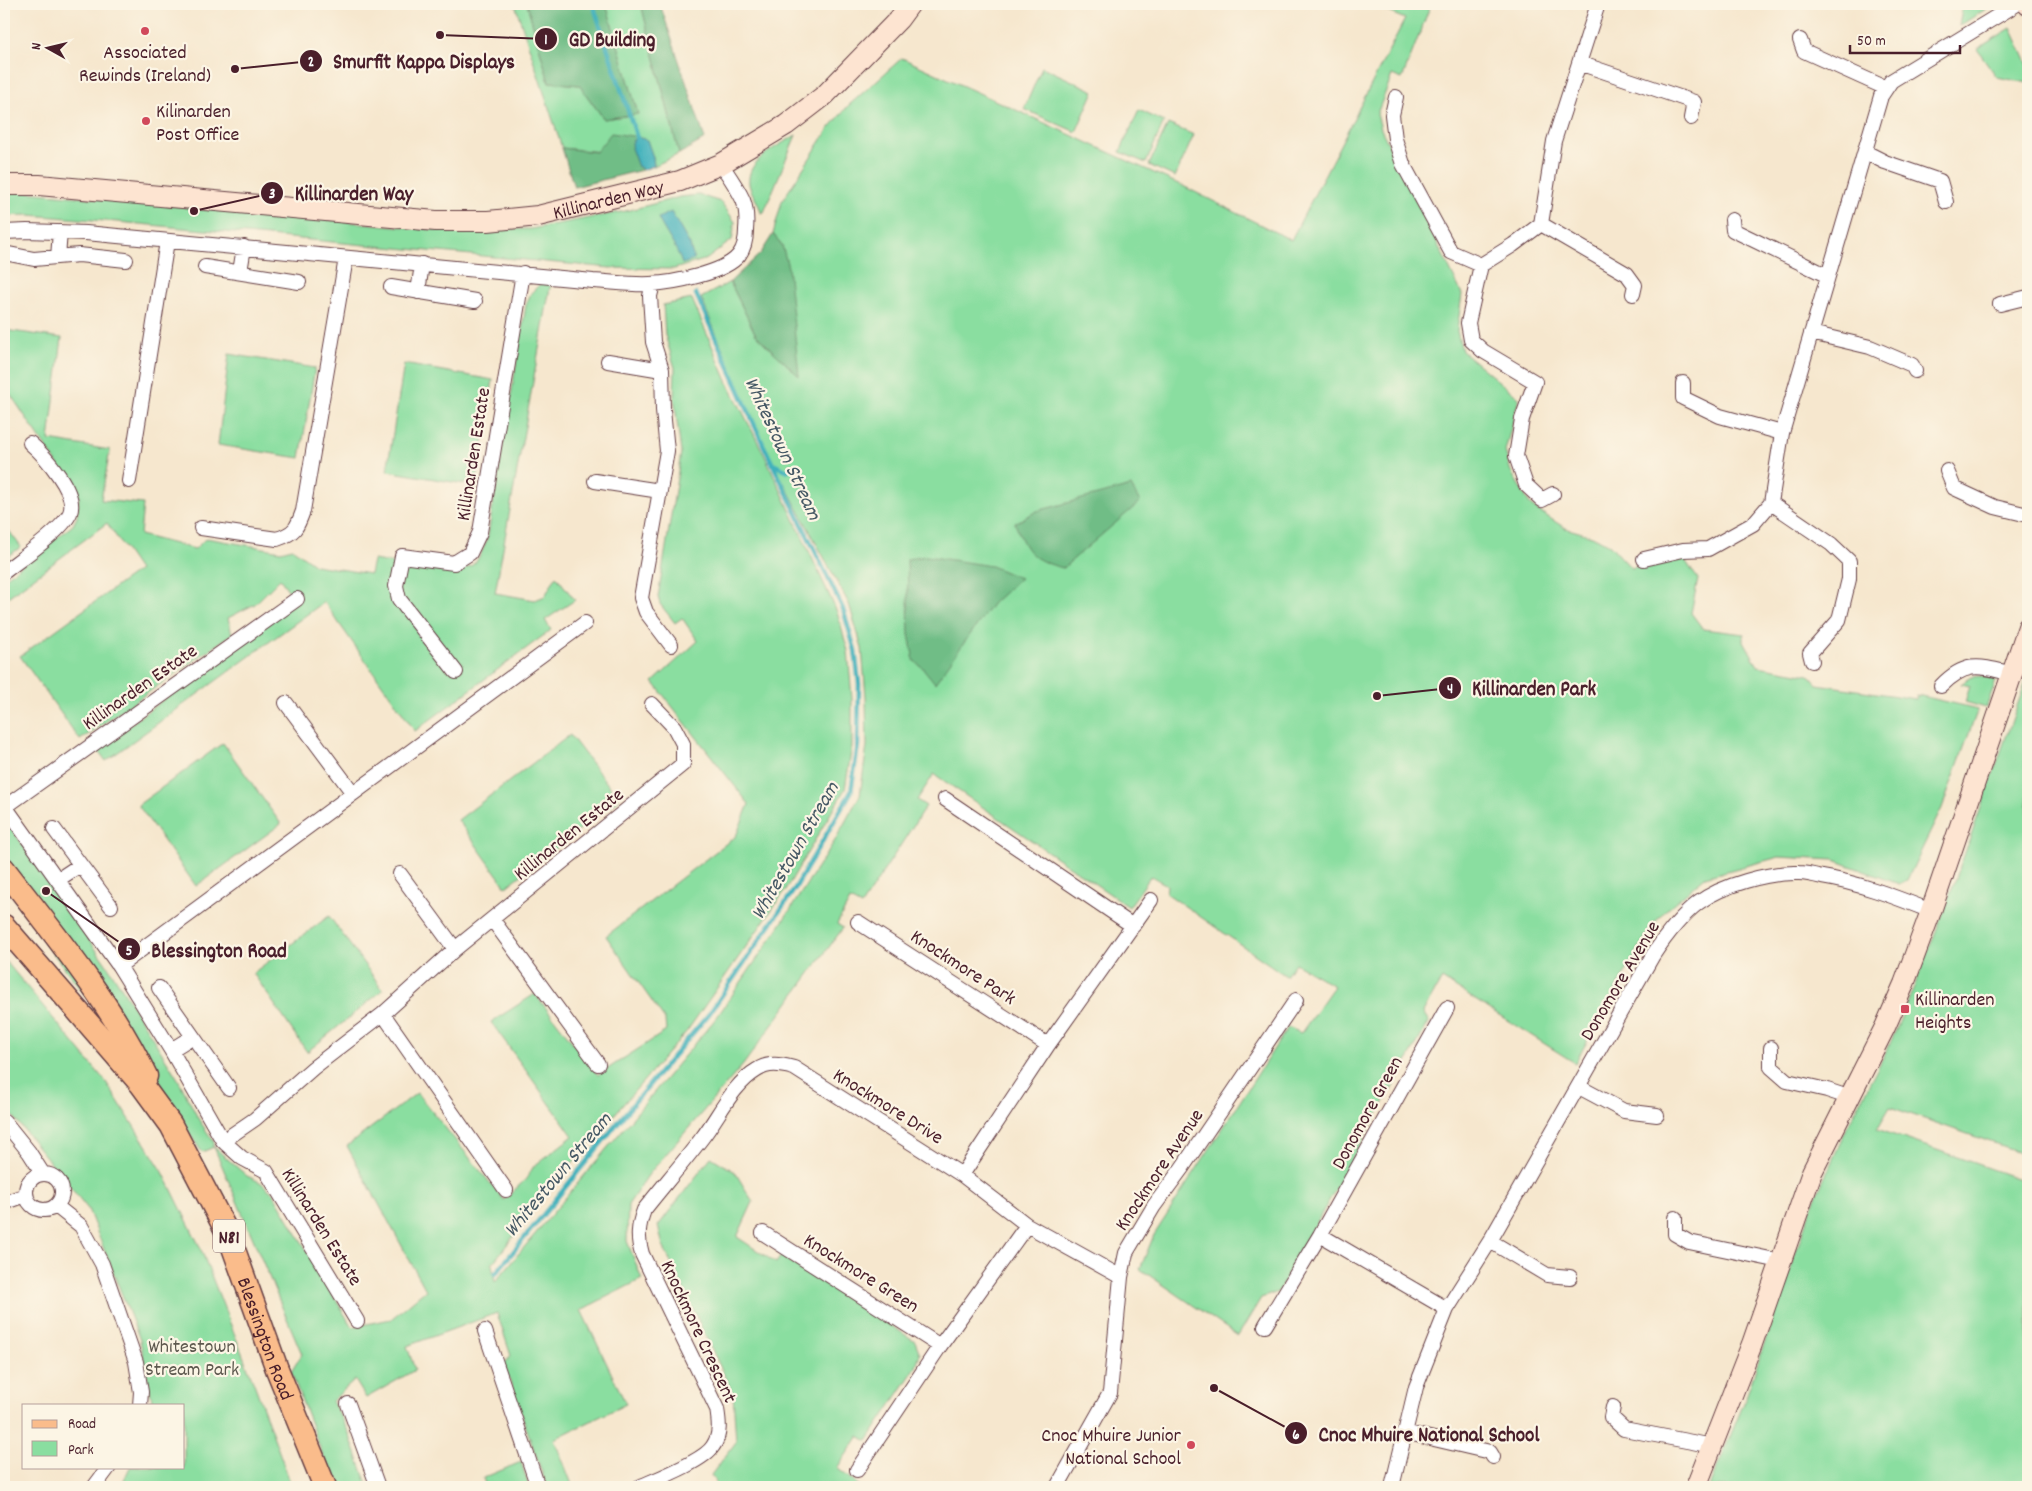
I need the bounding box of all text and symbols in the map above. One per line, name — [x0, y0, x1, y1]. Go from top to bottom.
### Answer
callout: GD Building — [533, 21, 665, 57]
north arrow — [22, 22, 72, 72]
scale bar — [1850, 22, 1960, 54]
marker: Associated Rewinds (Ireland) — [139, 25, 151, 37]
text: GD Building — [569, 27, 655, 57]
text: 1 — [544, 30, 548, 52]
text: 50 m — [1857, 31, 1886, 53]
place label: Associated Rewinds (Ireland) — [79, 40, 211, 91]
text: N — [27, 42, 48, 51]
callout: Smurfit Kappa Displays — [298, 43, 525, 79]
text: Smurfit Kappa Displays — [333, 49, 515, 79]
text: 2 — [308, 52, 314, 74]
place label: Kilinarden Post Office — [156, 99, 240, 150]
marker: Kilinarden Post Office — [140, 115, 152, 127]
street label: Killinarden Way — [550, 174, 668, 229]
callout: Killinarden Way — [260, 175, 423, 211]
text: Killinarden Way — [295, 181, 415, 211]
text: 3 — [269, 184, 276, 206]
water label: Whitestown Stream — [735, 373, 828, 526]
street label: Killinarden Estate — [451, 386, 499, 523]
street label: Killinarden Estate — [78, 638, 204, 739]
callout: Killinarden Park — [1437, 670, 1606, 706]
text: Killinarden Park — [1472, 676, 1596, 706]
text: 4 — [1447, 679, 1453, 701]
water label: Whitestown Stream — [745, 776, 849, 926]
street label: Killinarden Estate — [509, 782, 631, 889]
street label: Donomore Avenue — [1575, 916, 1669, 1047]
street label: Knockmore Park — [904, 924, 1021, 1013]
callout: Blessington Road — [117, 931, 297, 967]
text: Blessington Road — [151, 938, 287, 968]
text: 5 — [126, 941, 133, 963]
place label: Killinarden Heights — [1915, 987, 1995, 1038]
marker: Killinarden Heights — [1899, 1003, 1911, 1015]
street label: Donomore Green — [1326, 1052, 1411, 1175]
street label: Knockmore Drive — [827, 1062, 948, 1153]
street label: Knockmore Avenue — [1109, 1104, 1212, 1237]
water label: Whitestown Stream — [498, 1107, 621, 1245]
street label: Killinarden Estate — [273, 1163, 368, 1292]
road number: N81 — [213, 1220, 245, 1252]
street label: Knockmore Green — [797, 1228, 924, 1321]
street label: Knockmore Crescent — [652, 1256, 743, 1408]
street label: Blessington Road — [228, 1274, 299, 1405]
park label: Whitestown Stream Park — [145, 1334, 239, 1385]
legend — [22, 1404, 185, 1468]
text: Road — [68, 1414, 96, 1436]
callout: Cnoc Mhuire National School — [1284, 1415, 1550, 1451]
text: Cnoc Mhuire National School — [1319, 1422, 1540, 1452]
place label: Cnoc Mhuire Junior National School — [1041, 1423, 1182, 1474]
text: 6 — [1292, 1425, 1300, 1447]
marker: Cnoc Mhuire Junior National School — [1185, 1439, 1197, 1451]
text: Park — [68, 1440, 94, 1462]

